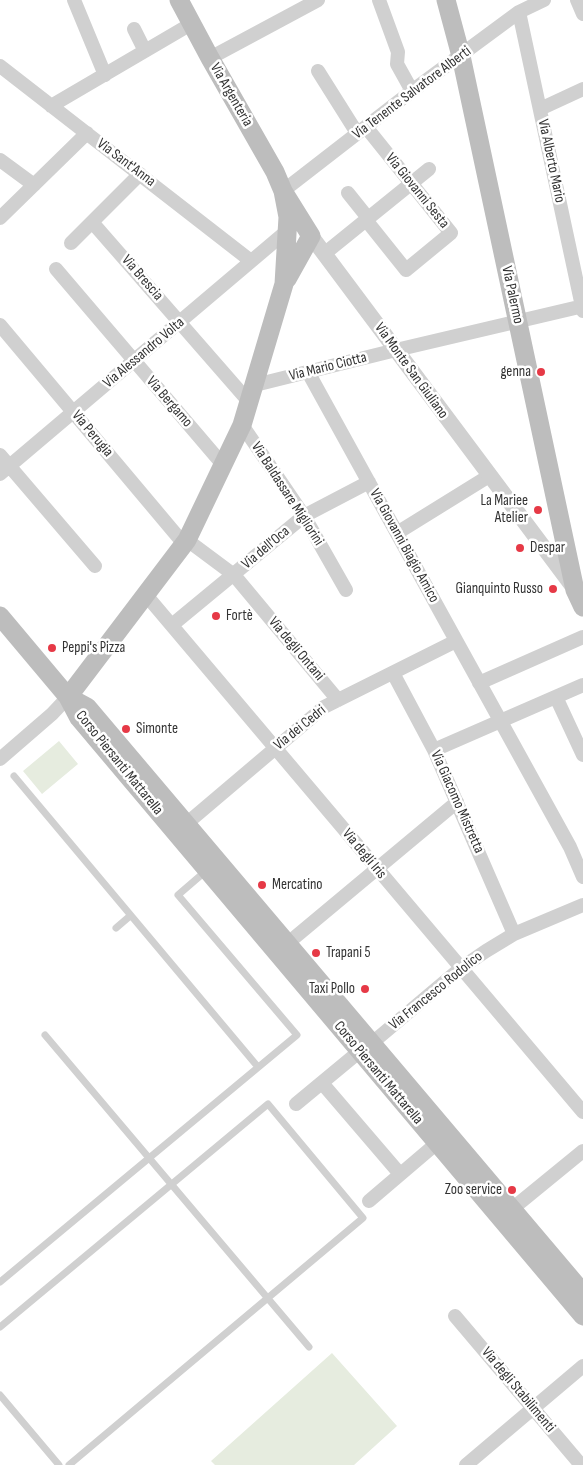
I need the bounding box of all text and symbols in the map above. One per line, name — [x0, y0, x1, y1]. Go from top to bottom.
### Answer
street label: Via Tenente Salvatore Alberti — [349, 43, 475, 143]
street label: Via Argenteria — [206, 60, 256, 130]
street label: Via Alberto Mario — [533, 118, 569, 204]
street label: Via Sant'Anna — [93, 135, 159, 191]
street label: Via Giovanni Sesta — [381, 150, 453, 232]
street label: Via Brescia — [117, 252, 167, 304]
street label: Via Palermo — [497, 264, 527, 326]
street label: Via Alessandro Volta — [100, 314, 188, 392]
street label: Via Monte San Giuliano — [370, 320, 452, 422]
street label: Via Mario Ciotta — [287, 349, 369, 385]
place label: genna — [500, 363, 531, 381]
marker: genna — [535, 366, 547, 378]
street label: Via Bergamo — [142, 373, 196, 431]
street label: Via Perugia — [67, 407, 117, 461]
street label: Via Baldassare Migliorini — [247, 439, 327, 549]
street label: Via Giovanni Biagio Amico — [365, 486, 443, 606]
place label: La Mariee Atelier — [480, 492, 528, 527]
marker: La Mariee Atelier — [532, 504, 544, 516]
street label: Via dell'Oca — [238, 523, 294, 573]
place label: Despar — [530, 539, 565, 557]
marker: Despar — [514, 542, 526, 554]
place label: Gianquinto Russo — [456, 580, 543, 598]
marker: Gianquinto Russo — [547, 583, 559, 595]
place label: Fortè — [226, 607, 253, 625]
marker: Fortè — [210, 610, 222, 622]
street label: Via degli Ontani — [264, 613, 328, 685]
place label: Peppi's Pizza — [62, 639, 125, 657]
marker: Peppi's Pizza — [46, 642, 58, 654]
street label: Via dei Cedri — [270, 702, 330, 754]
street label: Corso Piersanti Mattarella — [71, 707, 167, 819]
place label: Simonte — [136, 720, 178, 738]
marker: Simonte — [120, 723, 132, 735]
street label: Via Giacomo Mistretta — [426, 748, 488, 856]
street label: Via degli Iris — [338, 825, 390, 883]
place label: Mercatino — [272, 876, 323, 894]
marker: Mercatino — [256, 879, 268, 891]
place label: Trapani 5 — [326, 944, 370, 962]
marker: Trapani 5 — [310, 947, 322, 959]
street label: Via Francesco Rodolico — [386, 948, 486, 1034]
place label: Taxi Pollo — [309, 980, 355, 998]
marker: Taxi Pollo — [359, 983, 371, 995]
street label: Corso Piersanti Mattarella — [330, 1018, 426, 1128]
place label: Zoo service — [445, 1181, 502, 1199]
marker: Zoo service — [506, 1184, 518, 1196]
street label: Via degli Stabilimenti — [477, 1344, 559, 1436]

